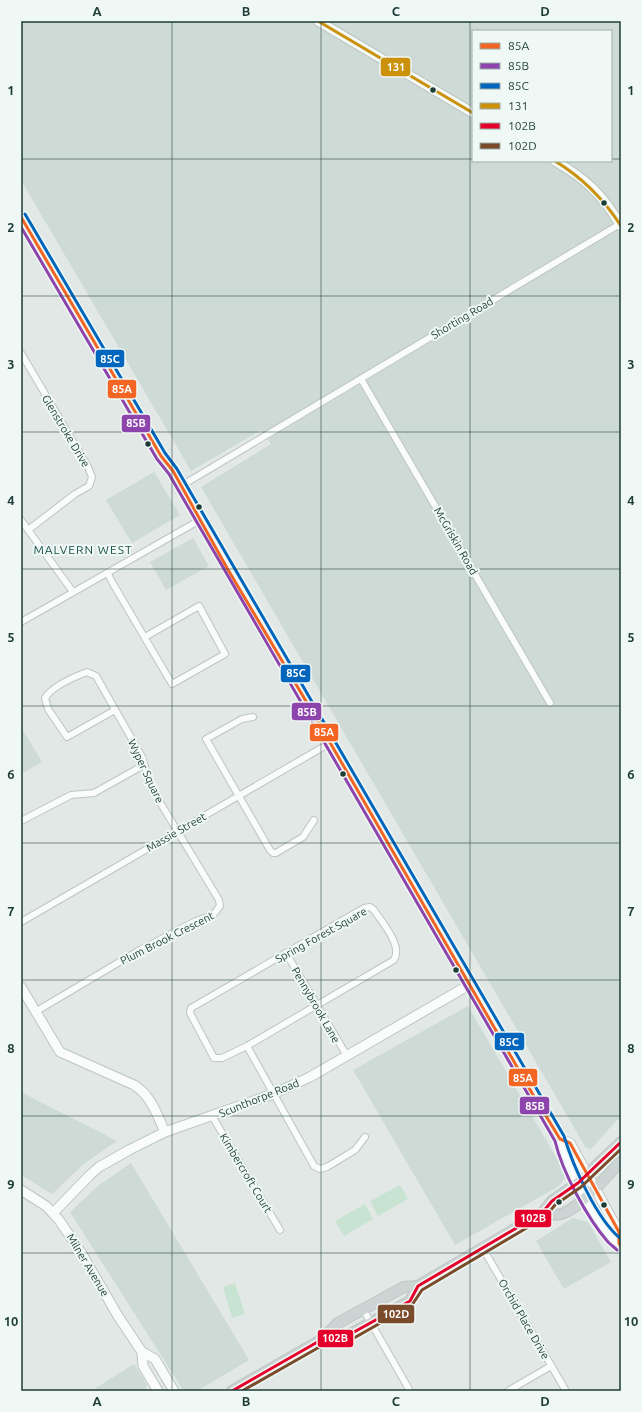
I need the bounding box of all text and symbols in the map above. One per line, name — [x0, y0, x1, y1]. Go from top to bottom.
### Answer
text: A — [92, 4, 102, 18]
text: B — [242, 4, 251, 18]
text: C — [392, 4, 401, 18]
text: D — [540, 4, 550, 18]
legend — [472, 30, 612, 162]
text: 85A — [508, 39, 530, 52]
line badge: 131 — [380, 57, 411, 77]
text: 85B — [508, 59, 529, 72]
text: 131 — [387, 61, 405, 73]
text: 85C — [508, 79, 530, 92]
text: 1 — [7, 83, 15, 97]
text: 1 — [627, 83, 635, 97]
unlabelled marker — [428, 85, 438, 95]
text: 131 — [508, 99, 528, 112]
text: 102B — [508, 119, 536, 132]
text: 102D — [508, 139, 537, 152]
unlabelled marker — [599, 198, 609, 208]
text: 2 — [7, 220, 15, 234]
text: 2 — [627, 220, 635, 234]
street label: Shorting Road — [429, 295, 495, 341]
line badge: 85C — [95, 349, 125, 368]
text: 85C — [100, 353, 120, 365]
text: 3 — [7, 357, 15, 371]
text: 3 — [627, 357, 635, 371]
line badge: 85A — [107, 379, 137, 399]
text: 85A — [112, 383, 132, 395]
street label: Glenstroke Drive — [40, 393, 92, 469]
line badge: 85B — [121, 414, 151, 433]
text: 85B — [126, 417, 146, 429]
unlabelled marker — [143, 439, 153, 449]
text: 4 — [7, 493, 15, 507]
text: 4 — [627, 493, 635, 507]
unlabelled marker — [194, 502, 204, 512]
street label: McGriskin Road — [432, 505, 480, 577]
district label: MALVERN WEST — [33, 543, 133, 556]
text: 5 — [7, 630, 15, 644]
text: 5 — [627, 630, 635, 644]
line badge: 85C — [280, 664, 311, 683]
text: 85C — [286, 667, 306, 679]
line badge: 85B — [291, 702, 322, 721]
text: 85B — [297, 706, 317, 718]
line badge: 85A — [309, 723, 339, 742]
text: 85A — [314, 726, 334, 738]
street label: Wyper Square — [126, 737, 166, 805]
text: 6 — [7, 767, 15, 781]
text: 6 — [627, 767, 635, 781]
unlabelled marker — [338, 769, 348, 779]
street label: Massie Street — [144, 810, 208, 854]
text: 7 — [7, 904, 15, 918]
text: 7 — [627, 904, 635, 918]
street label: Spring Forest Square — [273, 905, 369, 965]
street label: Plum Brook Crescent — [118, 909, 216, 967]
street label: Pennybrook Lane — [289, 965, 343, 1045]
unlabelled marker — [451, 965, 461, 975]
line badge: 85C — [494, 1032, 525, 1051]
text: 85C — [499, 1036, 519, 1048]
text: 8 — [7, 1041, 15, 1055]
text: 8 — [627, 1041, 635, 1055]
line badge: 85A — [508, 1068, 538, 1087]
text: 85A — [513, 1072, 533, 1084]
street label: Scunthorpe Road — [217, 1077, 301, 1119]
line badge: 85B — [519, 1096, 550, 1115]
text: 85B — [525, 1100, 545, 1112]
street label: Kimbercroft Court — [218, 1131, 275, 1215]
text: 9 — [7, 1177, 15, 1191]
text: 9 — [627, 1177, 635, 1191]
unlabelled marker — [554, 1197, 564, 1207]
unlabelled marker — [599, 1200, 609, 1210]
line badge: 102B — [514, 1209, 552, 1228]
text: 102B — [520, 1212, 546, 1224]
street label: Milner Avenue — [65, 1231, 111, 1299]
street label: Orchid Place Drive — [496, 1277, 552, 1361]
line badge: 102D — [377, 1304, 415, 1324]
text: 102D — [383, 1308, 409, 1320]
text: 10 — [4, 1314, 18, 1328]
text: 10 — [624, 1314, 638, 1328]
line badge: 102B — [317, 1329, 354, 1348]
text: 102B — [322, 1332, 348, 1344]
text: A — [92, 1394, 102, 1408]
text: B — [242, 1394, 251, 1408]
text: C — [392, 1394, 401, 1408]
text: D — [540, 1394, 550, 1408]

